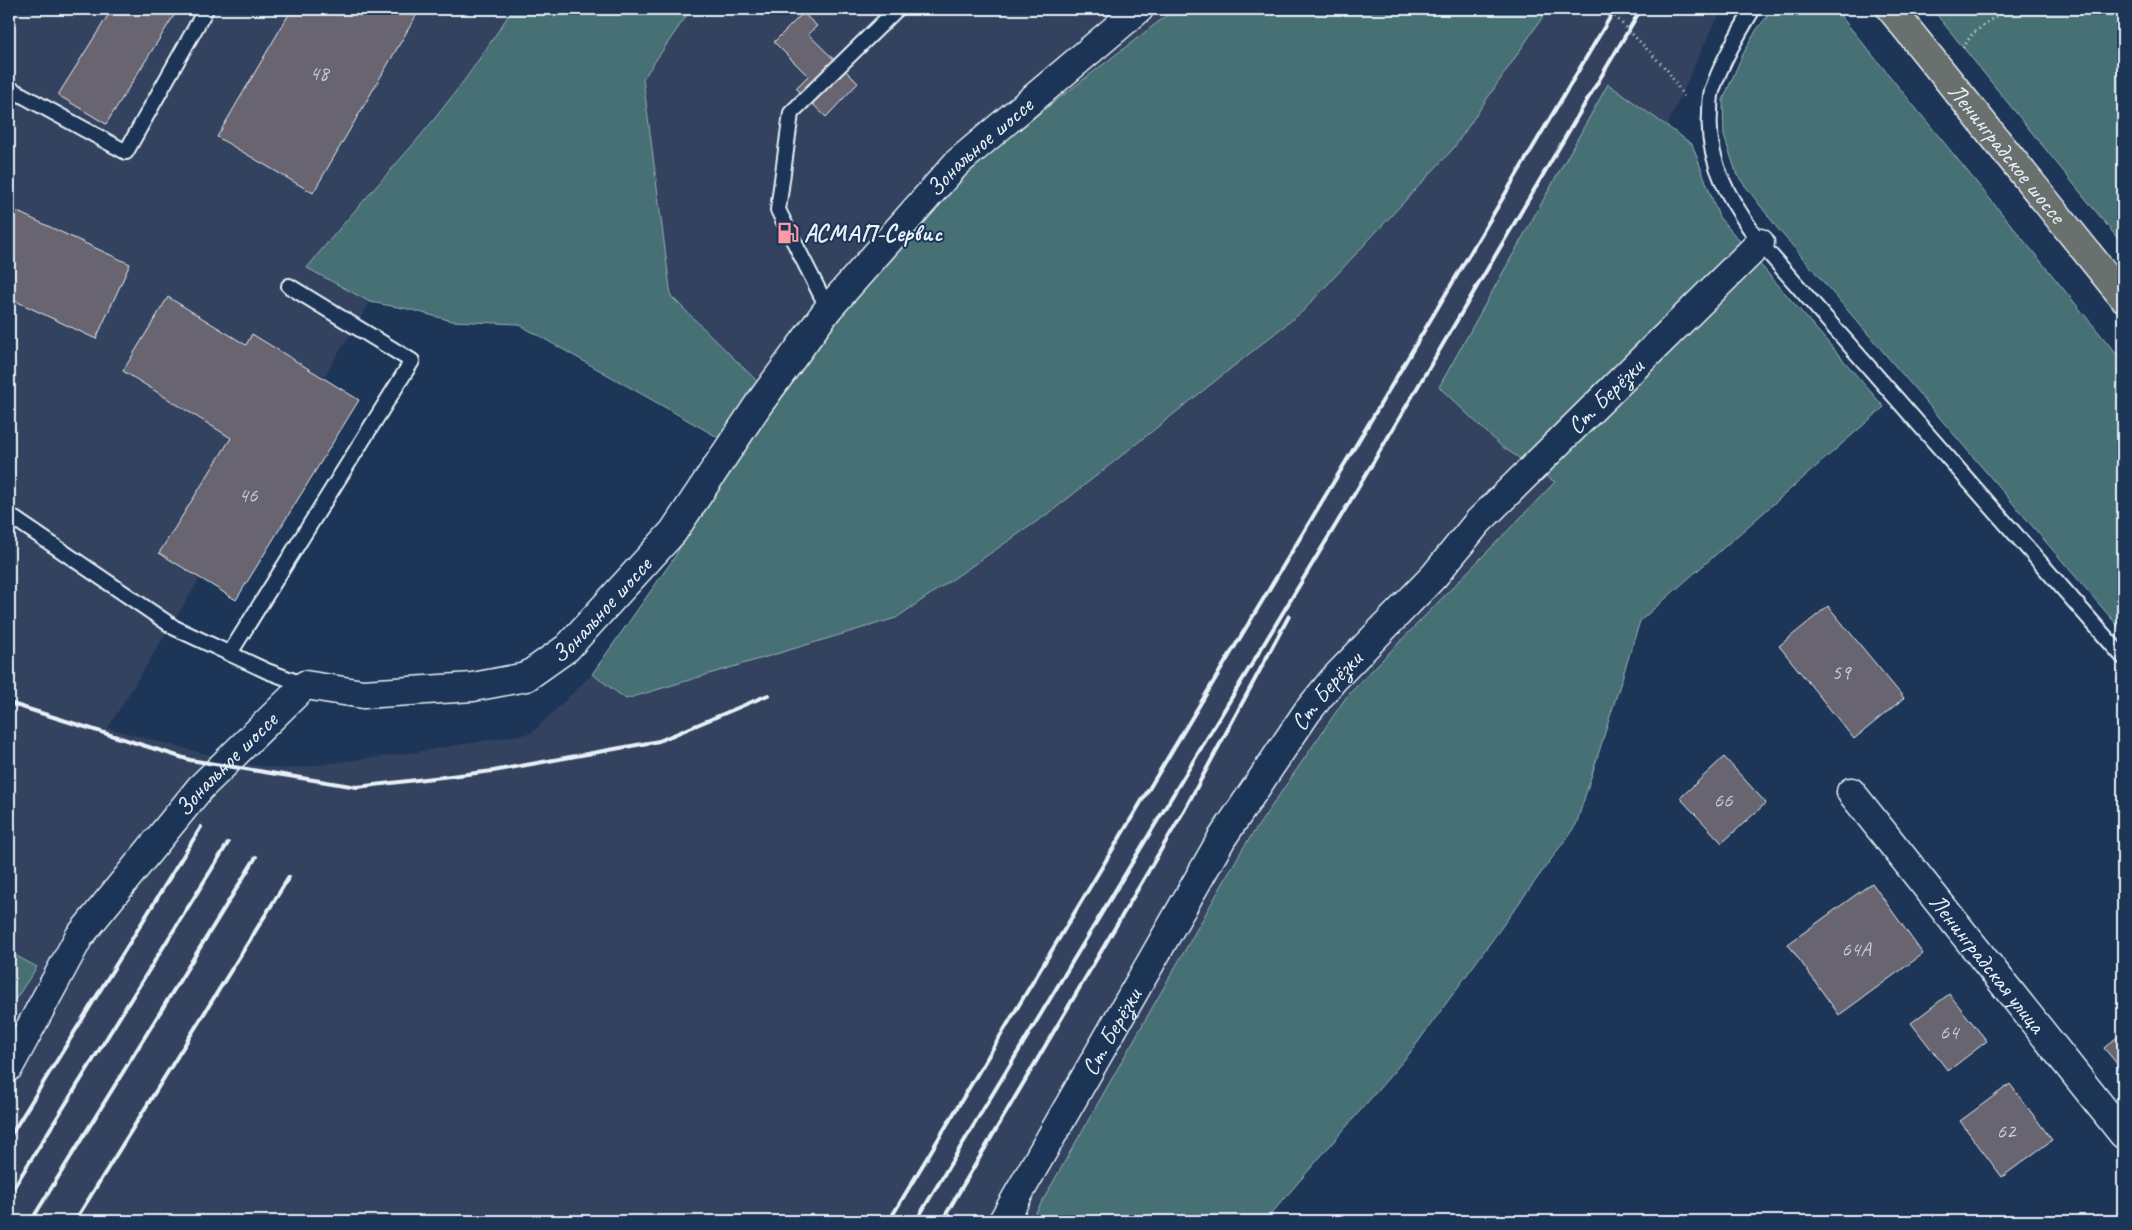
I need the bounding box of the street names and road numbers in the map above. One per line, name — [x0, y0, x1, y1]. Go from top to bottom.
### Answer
street label: Ленинградское шоссе — [1942, 77, 2074, 231]
street label: Зональное шоссе — [920, 89, 1041, 203]
street label: Ст. Берёзки — [1561, 350, 1651, 440]
street label: Зональное шоссе — [545, 549, 659, 669]
street label: Ст. Берёзки — [1284, 643, 1370, 736]
street label: Зональное шоссе — [168, 704, 285, 822]
street label: Ленинградская улица — [1923, 888, 2053, 1040]
street label: Ст. Берёзки — [1074, 981, 1149, 1081]

